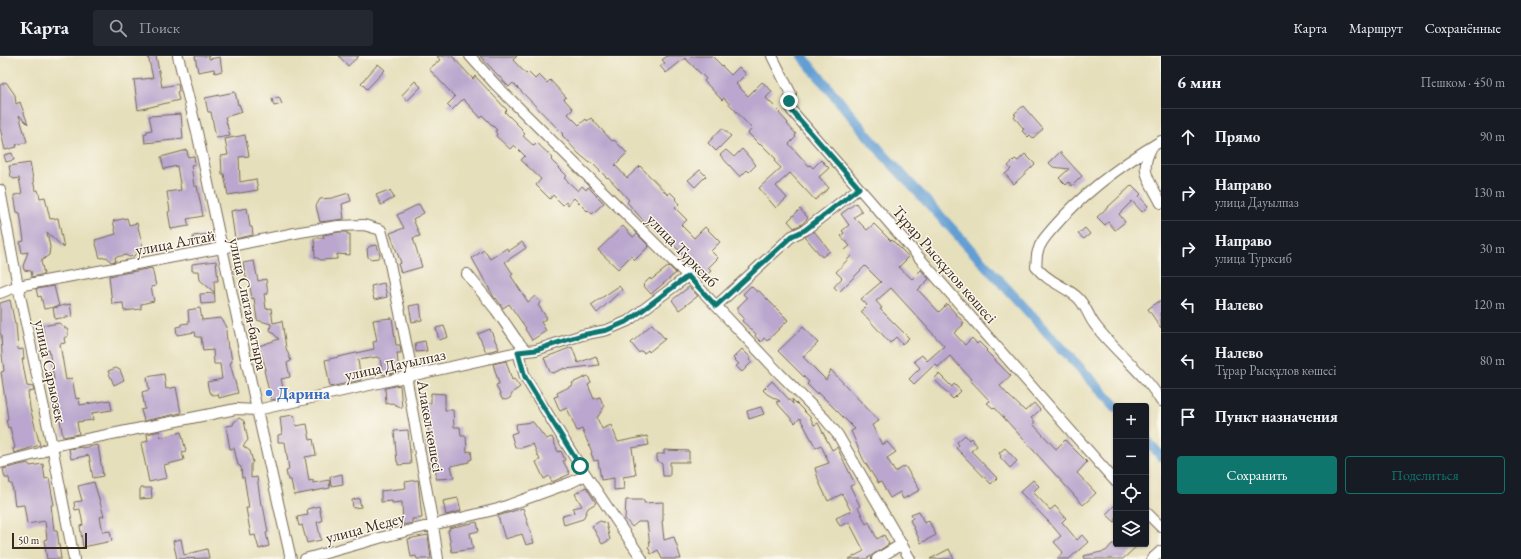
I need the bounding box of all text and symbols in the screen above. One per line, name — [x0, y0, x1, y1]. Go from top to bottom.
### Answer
search box — [93, 10, 373, 46]
text: Карта — [20, 15, 69, 40]
icon: search — [107, 17, 129, 39]
text: Поиск — [139, 18, 180, 37]
text: Карта — [1294, 19, 1327, 37]
text: Маршрут — [1349, 19, 1403, 37]
text: Сохранённые — [1425, 19, 1501, 37]
text: 6 мин — [1177, 71, 1221, 93]
text: Пешком · 450 m — [1421, 74, 1505, 91]
route end — [780, 92, 798, 110]
icon: ahead — [1177, 126, 1199, 148]
text: Прямо — [1215, 127, 1260, 146]
text: 90 m — [1480, 128, 1505, 145]
text: Направо — [1215, 175, 1272, 194]
icon: right — [1177, 182, 1199, 204]
text: 130 m — [1474, 184, 1505, 201]
text: улица Дауылпаз — [1215, 194, 1299, 211]
street label: Тұрар Рысқұлов көшесі — [888, 201, 1002, 328]
street label: улица Турксиб — [642, 209, 723, 292]
street label: улица Алтай — [133, 224, 217, 261]
text: Направо — [1215, 231, 1272, 250]
street label: улица Спатая-батыра — [224, 236, 273, 373]
icon: right — [1177, 238, 1199, 260]
text: 30 m — [1480, 240, 1505, 257]
text: улица Турксиб — [1215, 250, 1292, 267]
icon: left — [1177, 294, 1199, 316]
text: Налево — [1215, 295, 1263, 314]
text: 120 m — [1474, 296, 1505, 313]
street label: улица Сарыозек — [29, 318, 72, 425]
text: Налево — [1215, 343, 1263, 362]
street label: улица Дауылпаз — [343, 344, 448, 385]
icon: left — [1177, 350, 1199, 372]
text: 80 m — [1480, 352, 1505, 369]
text: Тұрар Рысқұлов көшесі — [1215, 362, 1337, 379]
street label: Алакөл көшесі — [412, 377, 449, 474]
place label: Дарина — [277, 383, 331, 404]
marker: Дарина — [264, 388, 274, 398]
map controls — [1113, 403, 1149, 547]
button: + — [1113, 403, 1149, 439]
icon: arrive — [1177, 406, 1199, 428]
text: Пункт назначения — [1215, 407, 1338, 426]
button: − — [1113, 439, 1149, 475]
button: Сохранить — [1177, 456, 1337, 494]
button: Поделиться — [1345, 456, 1505, 494]
route start — [571, 457, 589, 475]
button: locate — [1113, 475, 1149, 511]
street label: улица Медеу — [323, 507, 408, 548]
button: layers — [1113, 511, 1149, 547]
scale bar — [12, 531, 87, 550]
text: 50 m — [18, 533, 39, 547]

